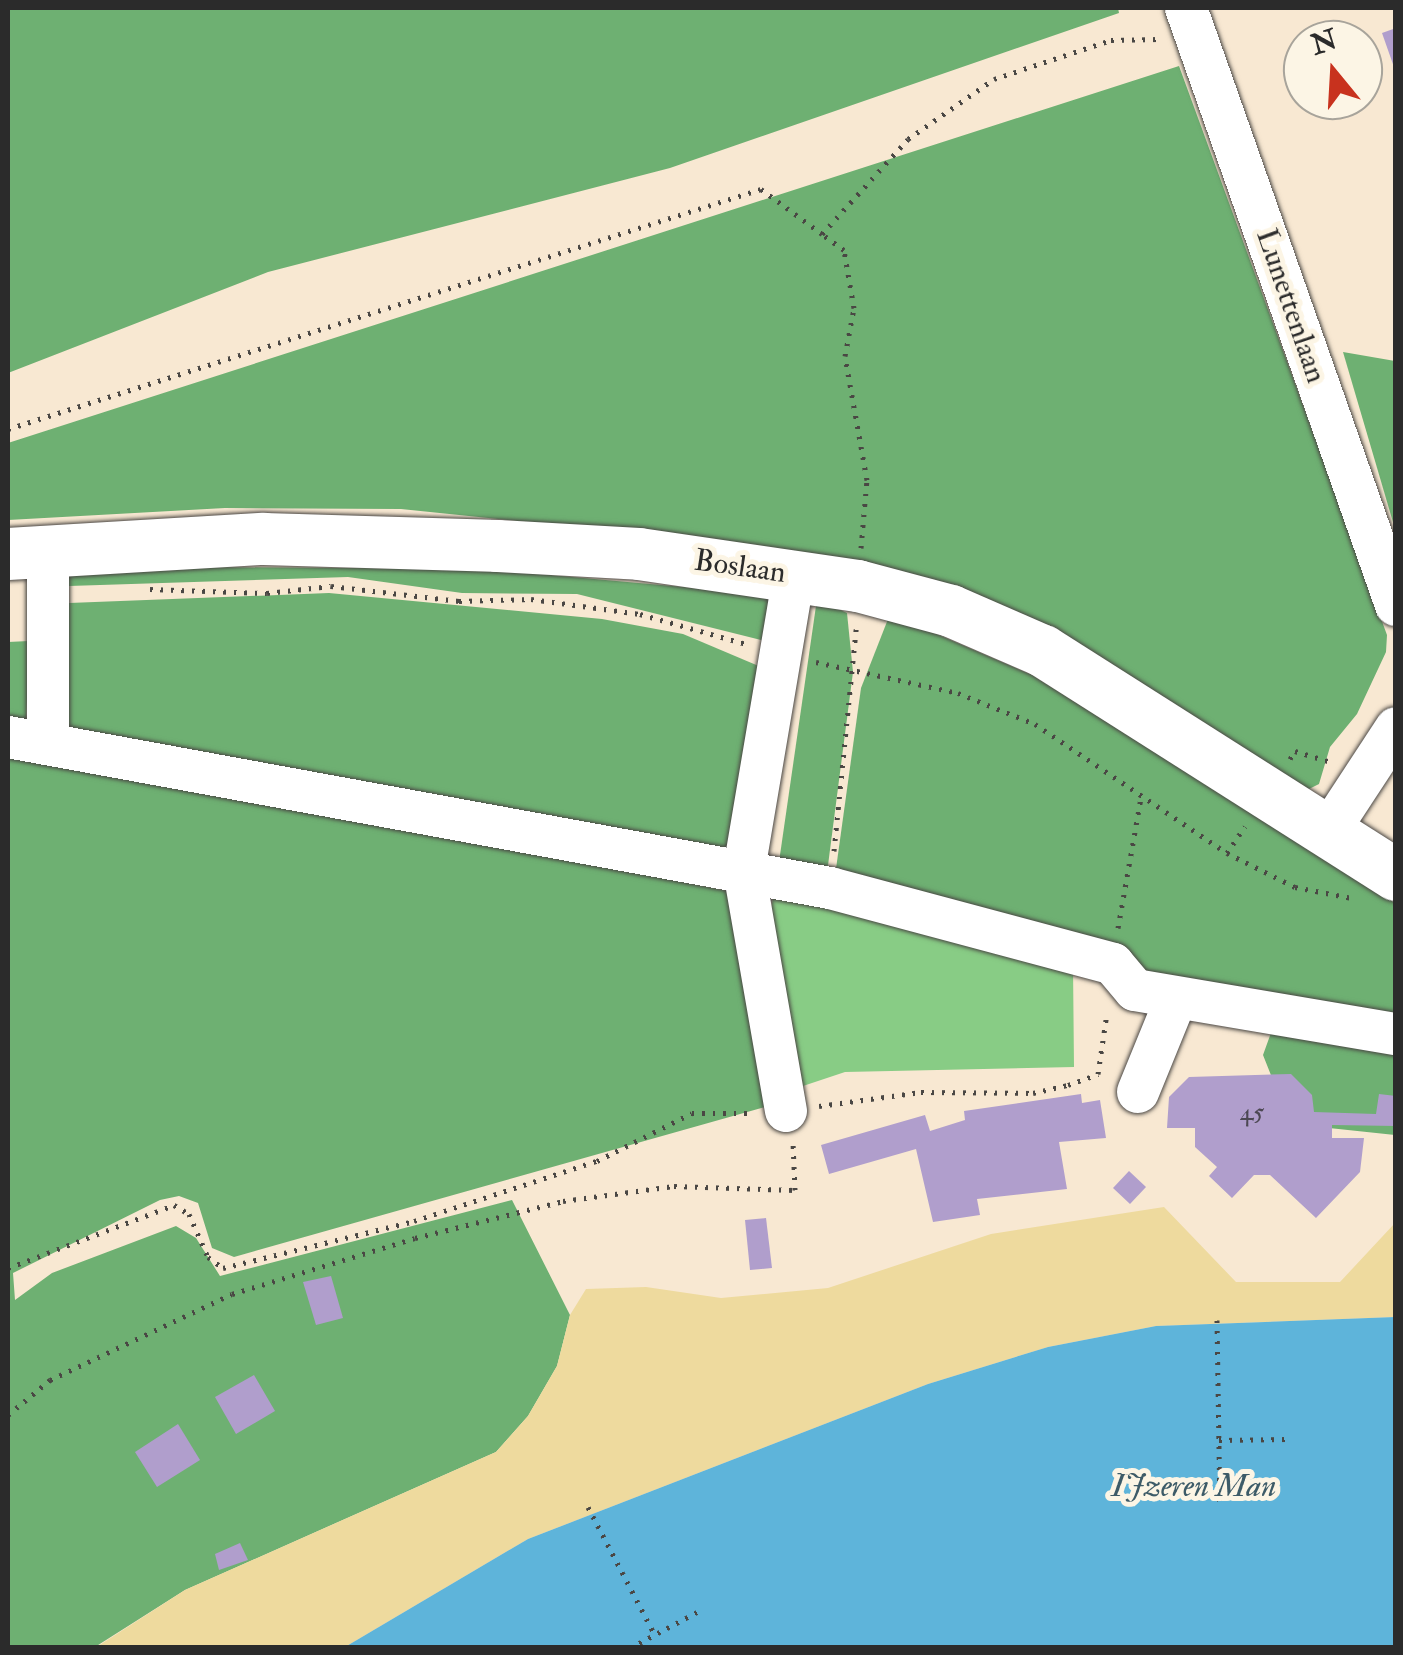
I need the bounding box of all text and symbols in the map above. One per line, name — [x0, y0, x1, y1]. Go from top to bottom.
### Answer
north arrow — [1283, 20, 1383, 120]
text: N — [1307, 22, 1342, 63]
street label: Lunettenlaan — [1248, 224, 1334, 388]
street label: Boslaan — [692, 543, 788, 591]
house number: 45 — [1240, 1098, 1264, 1128]
water label: IJzeren Man — [1112, 1467, 1276, 1505]

